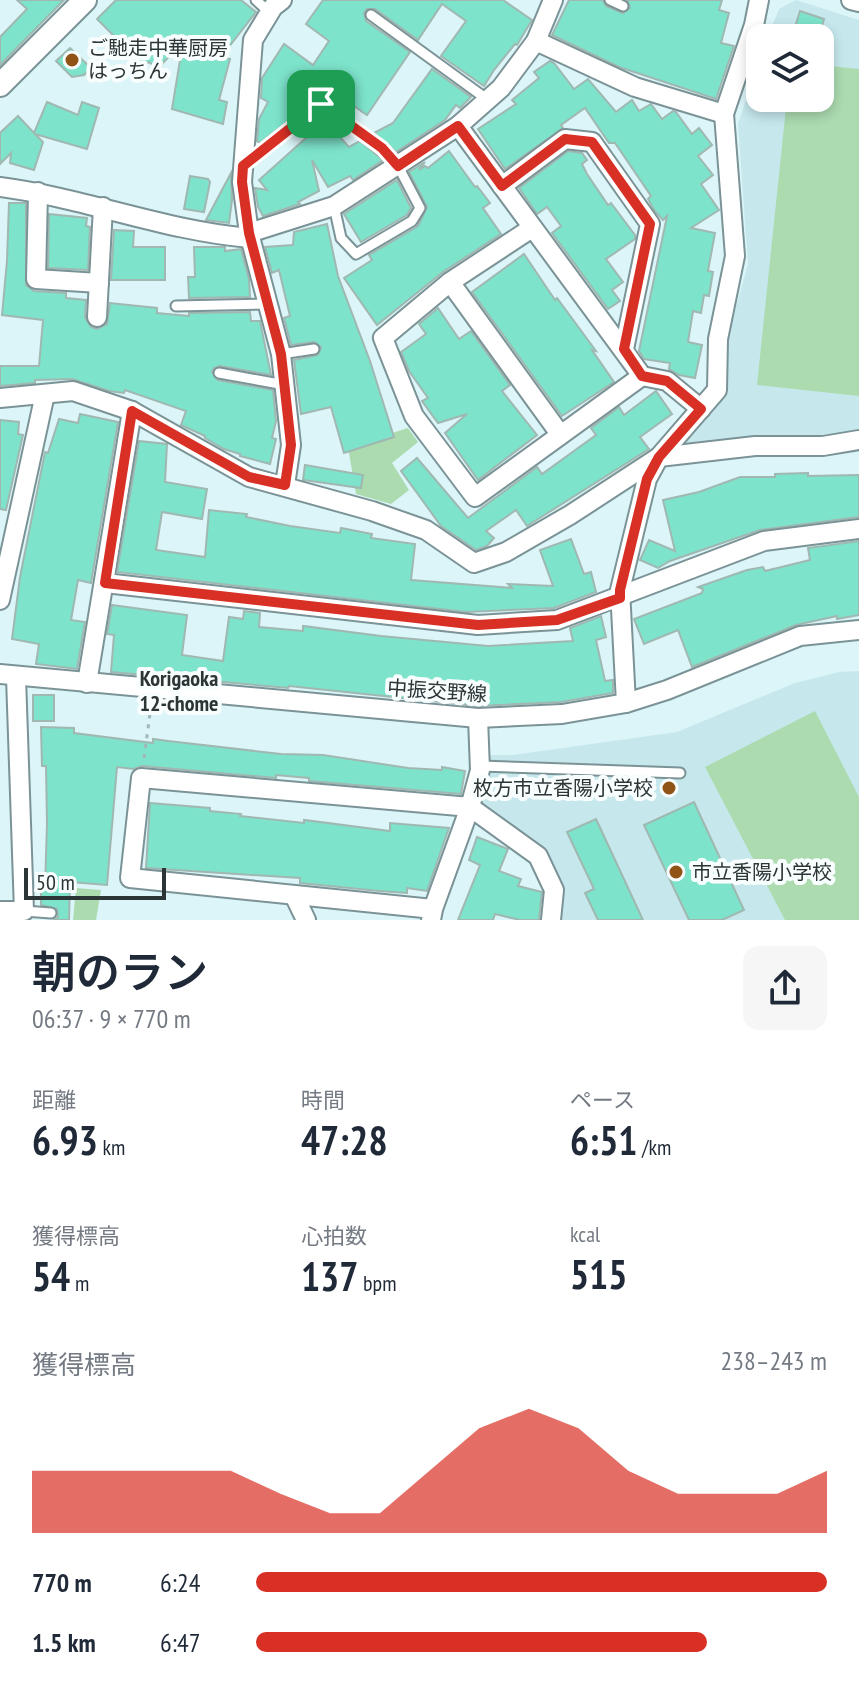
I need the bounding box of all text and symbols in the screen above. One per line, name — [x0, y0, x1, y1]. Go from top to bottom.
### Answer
map controls — [746, 24, 834, 112]
button: layers — [746, 24, 834, 112]
place label: ご馳走中華厨房 はっちん — [88, 35, 228, 84]
marker: ご馳走中華厨房 はっちん — [63, 51, 81, 69]
pin — [287, 70, 355, 138]
icon: arrive — [299, 82, 343, 126]
district label: Korigaoka 12-chome — [140, 664, 218, 717]
street label: 中振交野線 — [386, 675, 488, 707]
place label: 枚方市立香陽小学校 — [473, 775, 653, 801]
marker: 枚方市立香陽小学校 — [660, 779, 678, 797]
place label: 市立香陽小学校 — [692, 859, 832, 885]
marker: 市立香陽小学校 — [667, 863, 685, 881]
scale bar — [24, 864, 166, 900]
text: 50 m — [36, 868, 75, 896]
text: 朝のラン — [32, 943, 208, 1000]
button: share — [743, 946, 827, 1030]
text: 06:37 · 9 × 770 m — [32, 1002, 191, 1035]
text: 距離 — [32, 1086, 76, 1114]
text: 時間 — [301, 1086, 345, 1114]
text: ペース — [570, 1086, 635, 1114]
text: 6.93 — [32, 1114, 98, 1166]
text: 47:28 — [301, 1114, 388, 1166]
text: 6:51 — [570, 1114, 637, 1166]
text: km — [98, 1133, 125, 1161]
text: /km — [637, 1133, 671, 1161]
text: kcal — [570, 1220, 600, 1248]
text: 獲得標高 — [32, 1222, 120, 1250]
text: 心拍数 — [301, 1222, 367, 1250]
text: 515 — [570, 1248, 627, 1300]
text: 54 — [32, 1250, 70, 1302]
text: 137 — [301, 1250, 358, 1302]
text: m — [70, 1269, 89, 1297]
text: bpm — [358, 1269, 396, 1297]
text: 238–243 m — [721, 1344, 827, 1377]
text: 獲得標高 — [32, 1348, 136, 1381]
text: 770 m — [32, 1566, 92, 1599]
text: 6:24 — [160, 1566, 200, 1599]
text: 1.5 km — [32, 1626, 96, 1659]
text: 6:47 — [160, 1626, 200, 1659]

